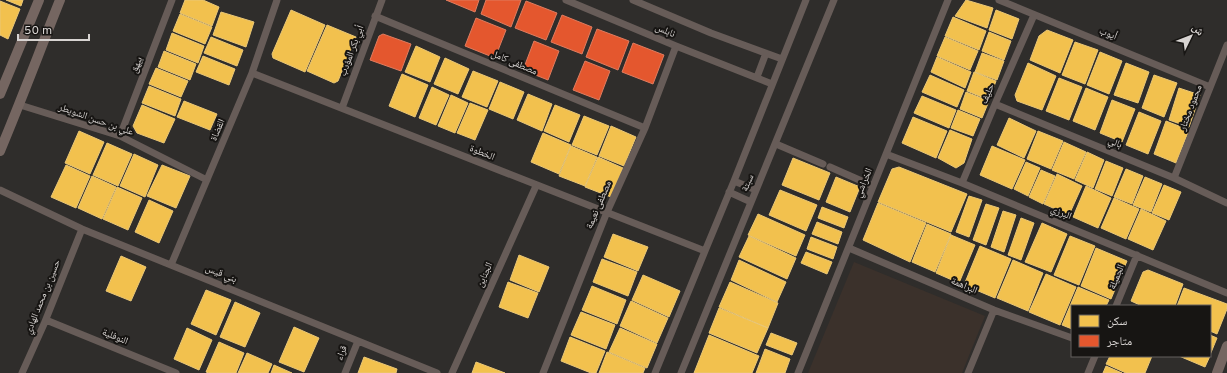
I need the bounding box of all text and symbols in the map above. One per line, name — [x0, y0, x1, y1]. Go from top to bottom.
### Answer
scale bar — [18, 16, 89, 42]
north arrow — [1171, 16, 1211, 56]
street label: نابلس — [653, 21, 677, 41]
text: ش — [1188, 21, 1207, 39]
text: 50 m — [24, 23, 52, 39]
street label: أبي بكر المؤدب — [336, 23, 368, 78]
street label: أيوب — [1097, 24, 1119, 43]
street label: مصطفى كامل — [489, 47, 539, 79]
street label: بيهق — [128, 55, 146, 75]
street label: حليف — [978, 81, 998, 106]
street label: محمود مختار — [1176, 83, 1206, 134]
street label: علي بن حسن الشويطر — [56, 101, 135, 139]
street label: القضاة — [208, 117, 228, 143]
street label: بالي — [1106, 134, 1124, 152]
street label: الخطوة — [467, 142, 497, 164]
street label: الخراشي — [852, 166, 876, 200]
street label: سبتة — [739, 172, 758, 194]
street label: مصطفى نعيمة — [583, 179, 615, 231]
street label: البرزي — [1048, 203, 1073, 224]
street label: حسين بن محمد الهادي — [22, 257, 65, 336]
street label: الجناين — [474, 261, 496, 289]
street label: بني قيس — [203, 262, 239, 287]
street label: الجميلة — [1106, 263, 1128, 291]
street label: البراهمة — [949, 275, 979, 297]
legend — [1071, 305, 1211, 357]
text: سكن — [1107, 314, 1128, 330]
street label: النوفلية — [100, 326, 130, 348]
text: متاجر — [1106, 334, 1132, 350]
street label: قراء — [333, 344, 351, 362]

